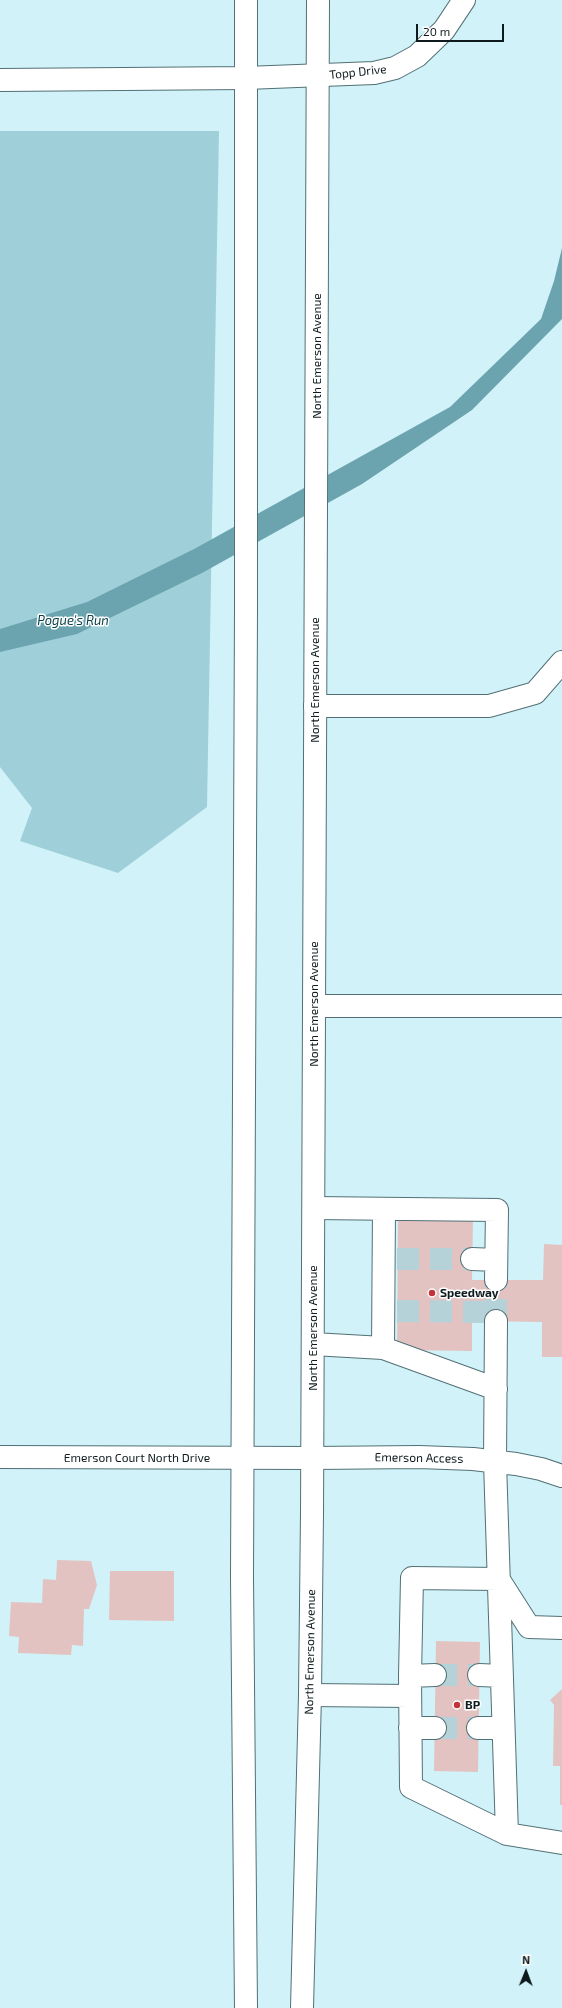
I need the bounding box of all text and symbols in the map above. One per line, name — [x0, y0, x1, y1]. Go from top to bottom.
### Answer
scale bar — [418, 16, 506, 42]
text: 20 m — [423, 24, 450, 38]
street label: Topp Drive — [329, 62, 387, 82]
street label: North Emerson Avenue — [310, 293, 324, 419]
water label: Pogue's Run — [37, 613, 109, 629]
street label: North Emerson Avenue — [308, 617, 322, 743]
street label: North Emerson Avenue — [307, 941, 321, 1067]
street label: North Emerson Avenue — [306, 1265, 320, 1391]
place label: Speedway — [440, 1286, 499, 1300]
marker: Speedway — [427, 1288, 437, 1298]
street label: Emerson Access — [375, 1450, 463, 1466]
street label: Emerson Court North Drive — [64, 1451, 210, 1465]
street label: North Emerson Avenue — [302, 1589, 318, 1715]
place label: BP — [465, 1698, 480, 1712]
marker: BP — [452, 1700, 462, 1710]
north arrow — [506, 1952, 546, 1992]
text: N — [522, 1953, 530, 1966]

